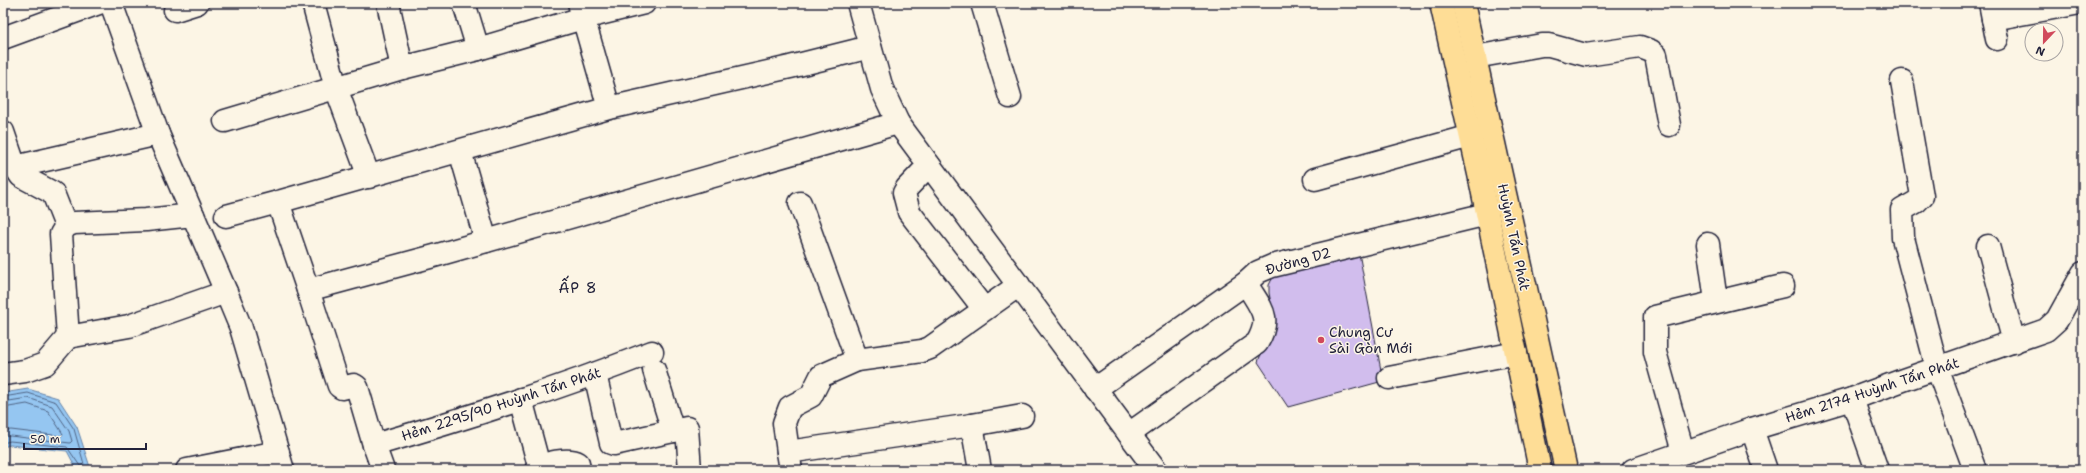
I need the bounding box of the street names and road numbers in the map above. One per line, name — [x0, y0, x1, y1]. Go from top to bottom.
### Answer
street label: Huỳnh Tấn Phát — [1494, 182, 1534, 292]
street label: Đường D2 — [1263, 243, 1333, 279]
street label: Hẻm 2174 Huỳnh Tấn Phát — [1783, 353, 1961, 427]
street label: Hẻm 2295/90 Huỳnh Tấn Phát — [399, 363, 603, 445]

